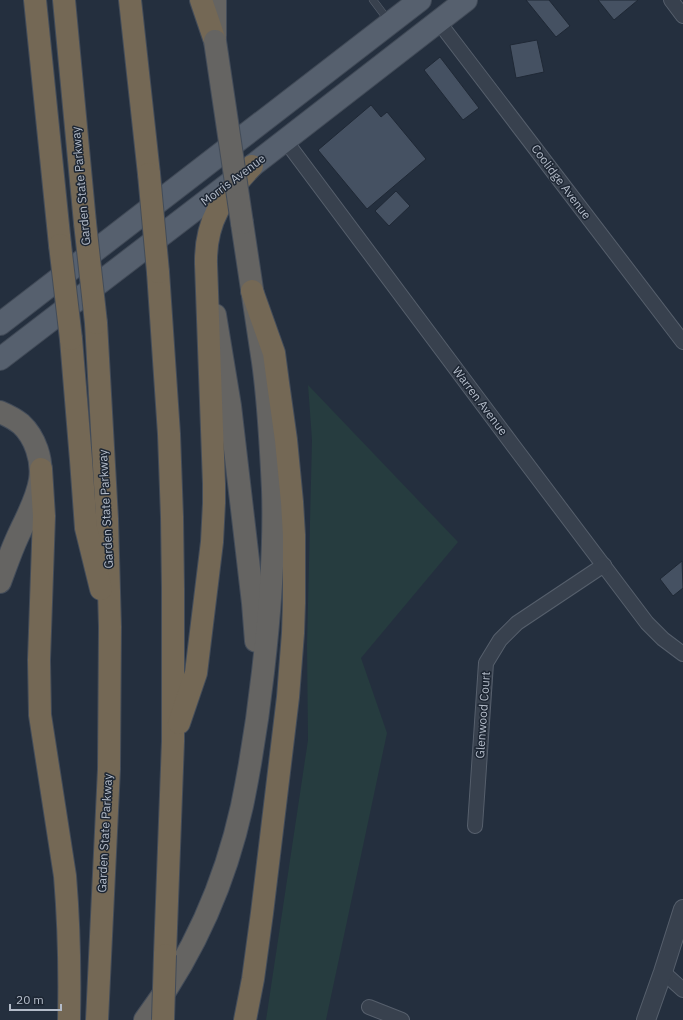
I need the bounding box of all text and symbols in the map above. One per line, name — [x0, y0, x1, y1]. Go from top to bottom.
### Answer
street label: Garden State Parkway — [68, 126, 93, 246]
street label: Coolidge Avenue — [528, 141, 595, 222]
street label: Morris Avenue — [197, 150, 268, 209]
street label: Warren Avenue — [450, 363, 511, 438]
street label: Garden State Parkway — [95, 449, 116, 569]
street label: Glenwood Court — [472, 671, 493, 759]
street label: Garden State Parkway — [94, 773, 115, 893]
scale bar — [10, 986, 61, 1012]
text: 20 m — [16, 992, 44, 1007]

